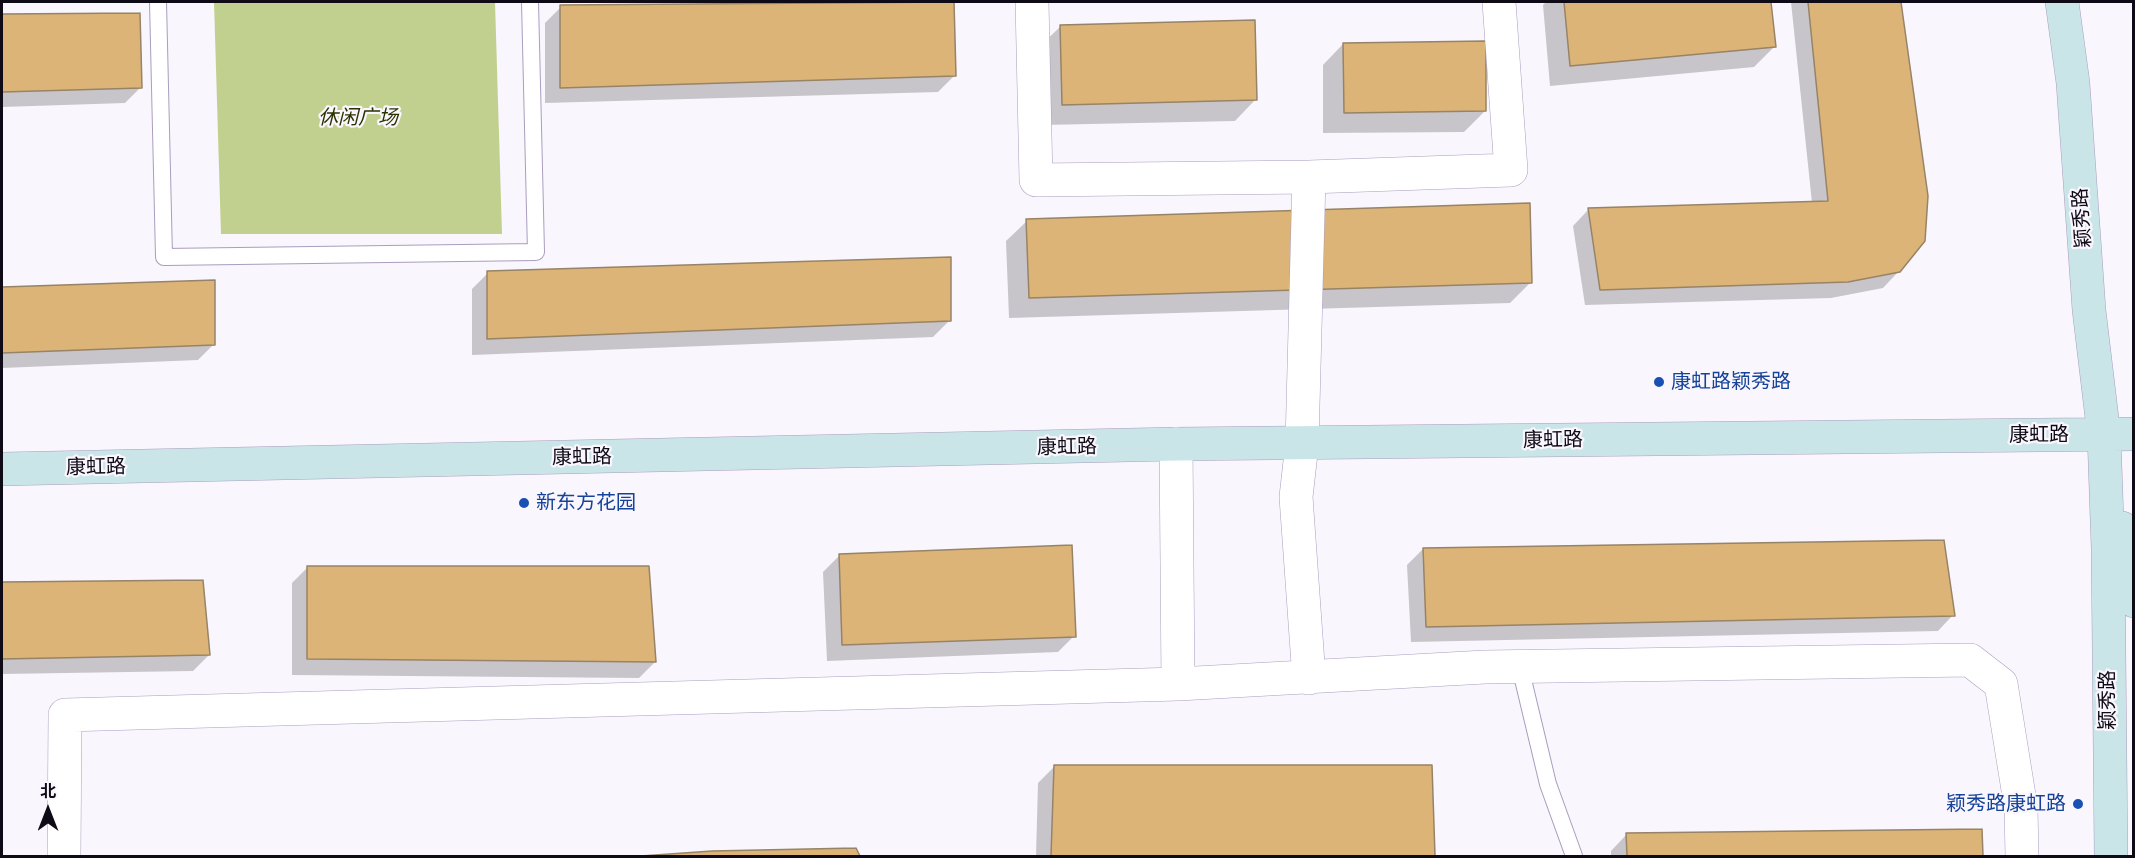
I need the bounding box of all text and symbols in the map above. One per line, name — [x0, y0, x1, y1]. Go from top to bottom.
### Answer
park label: 休闲广场 — [318, 106, 398, 130]
street label: 颖秀路 — [2068, 187, 2096, 249]
place label: 康虹路颖秀路 — [1671, 370, 1791, 394]
marker: 康虹路颖秀路 — [1652, 375, 1666, 389]
street label: 康虹路 — [2009, 423, 2069, 447]
street label: 康虹路 — [1523, 427, 1583, 453]
street label: 康虹路 — [1037, 434, 1097, 460]
street label: 康虹路 — [552, 444, 612, 470]
street label: 康虹路 — [66, 454, 126, 480]
place label: 新东方花园 — [536, 491, 636, 515]
marker: 新东方花园 — [517, 496, 531, 510]
street label: 颖秀路 — [2096, 670, 2120, 730]
north arrow — [18, 780, 78, 840]
text: 北 — [40, 783, 56, 800]
place label: 颖秀路康虹路 — [1946, 792, 2066, 816]
marker: 颖秀路康虹路 — [2071, 797, 2085, 811]

